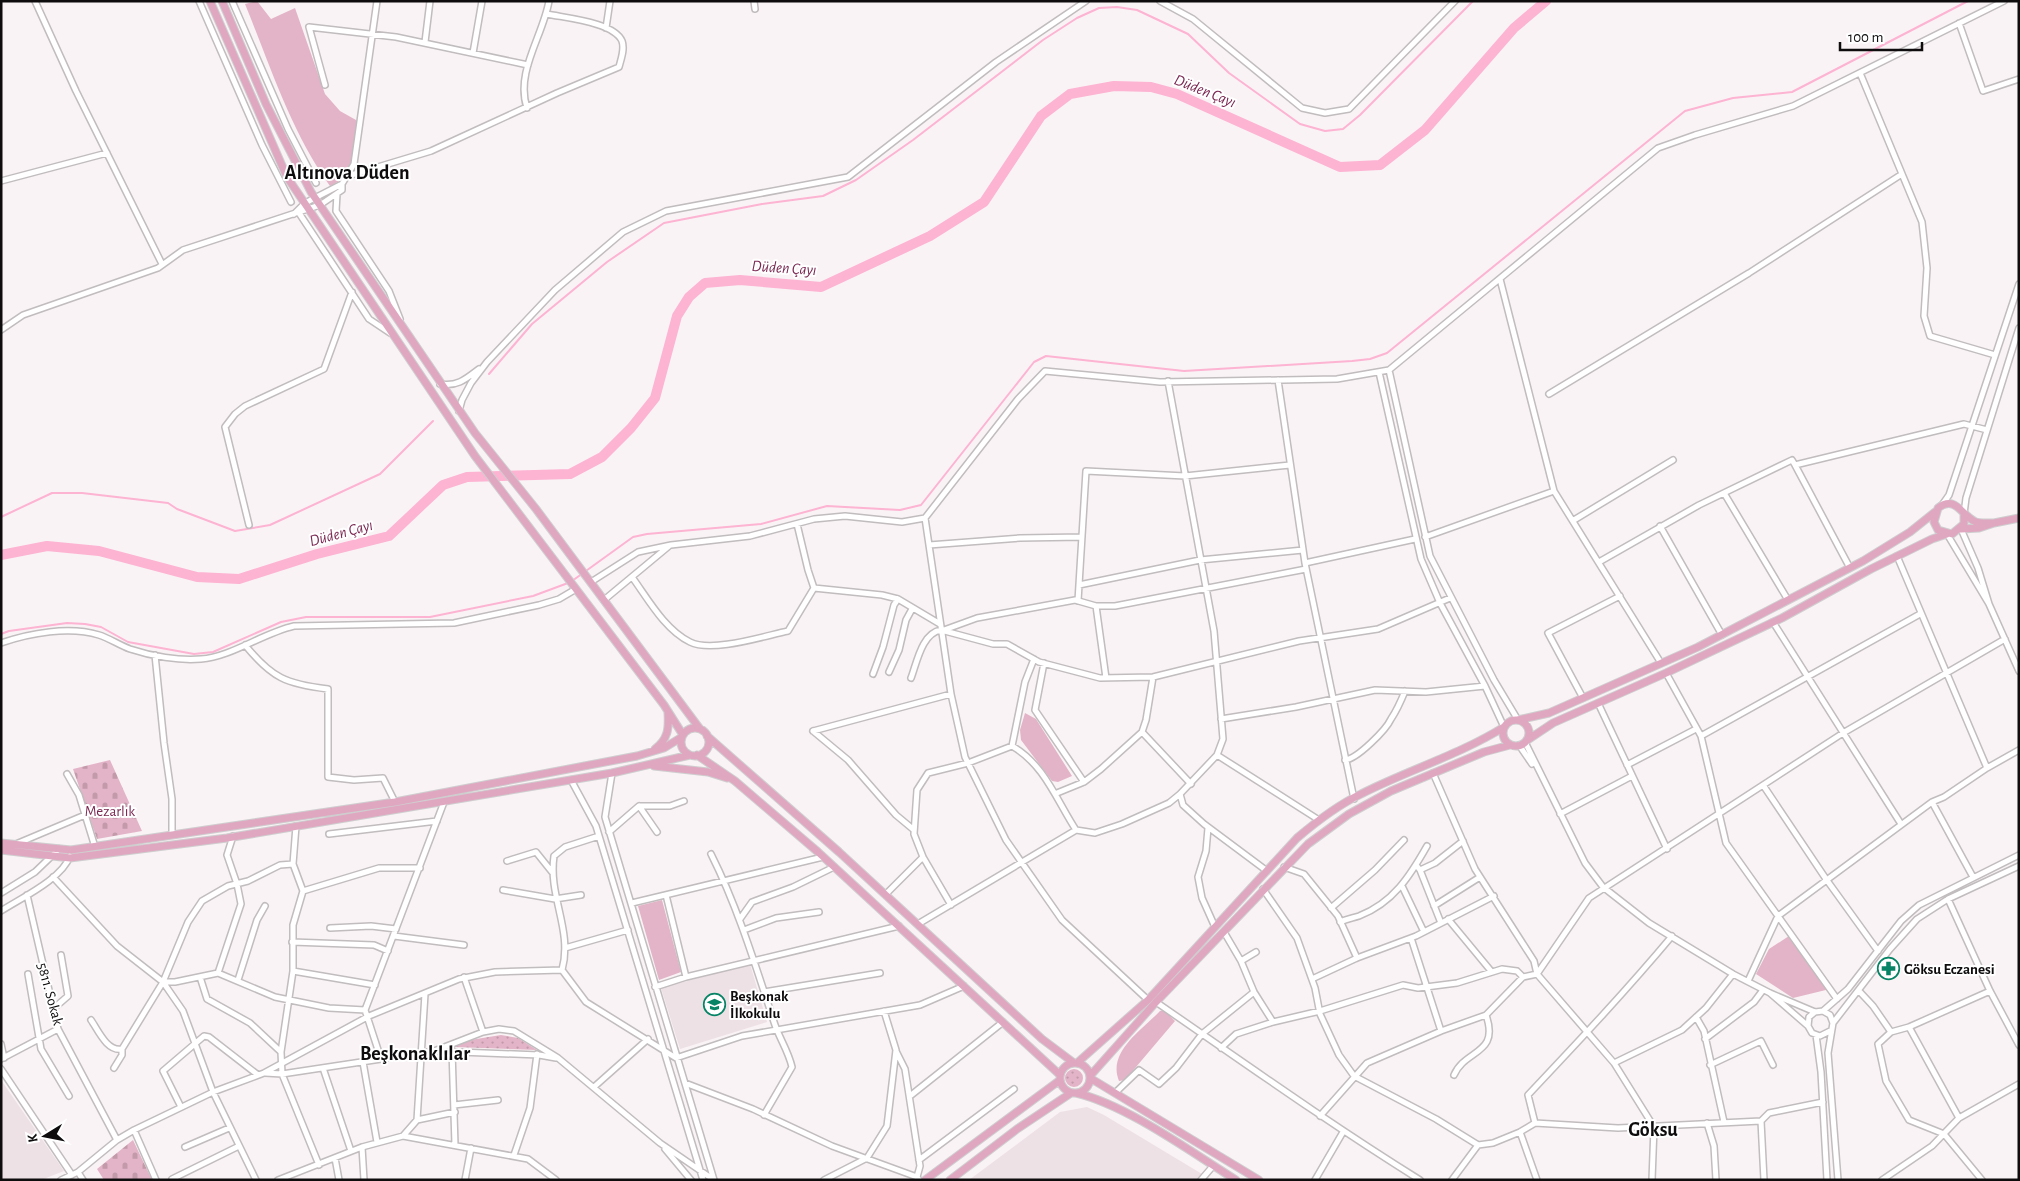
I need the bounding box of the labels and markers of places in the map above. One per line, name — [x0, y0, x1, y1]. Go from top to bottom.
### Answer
pharmacy icon: Göksu Eczanesi — [1876, 957, 1900, 981]
place label: Göksu Eczanesi — [1904, 962, 1995, 977]
place label: Beşkonak İlkokulu — [730, 989, 789, 1021]
school or university icon: Beşkonak İlkokulu — [702, 993, 726, 1017]

